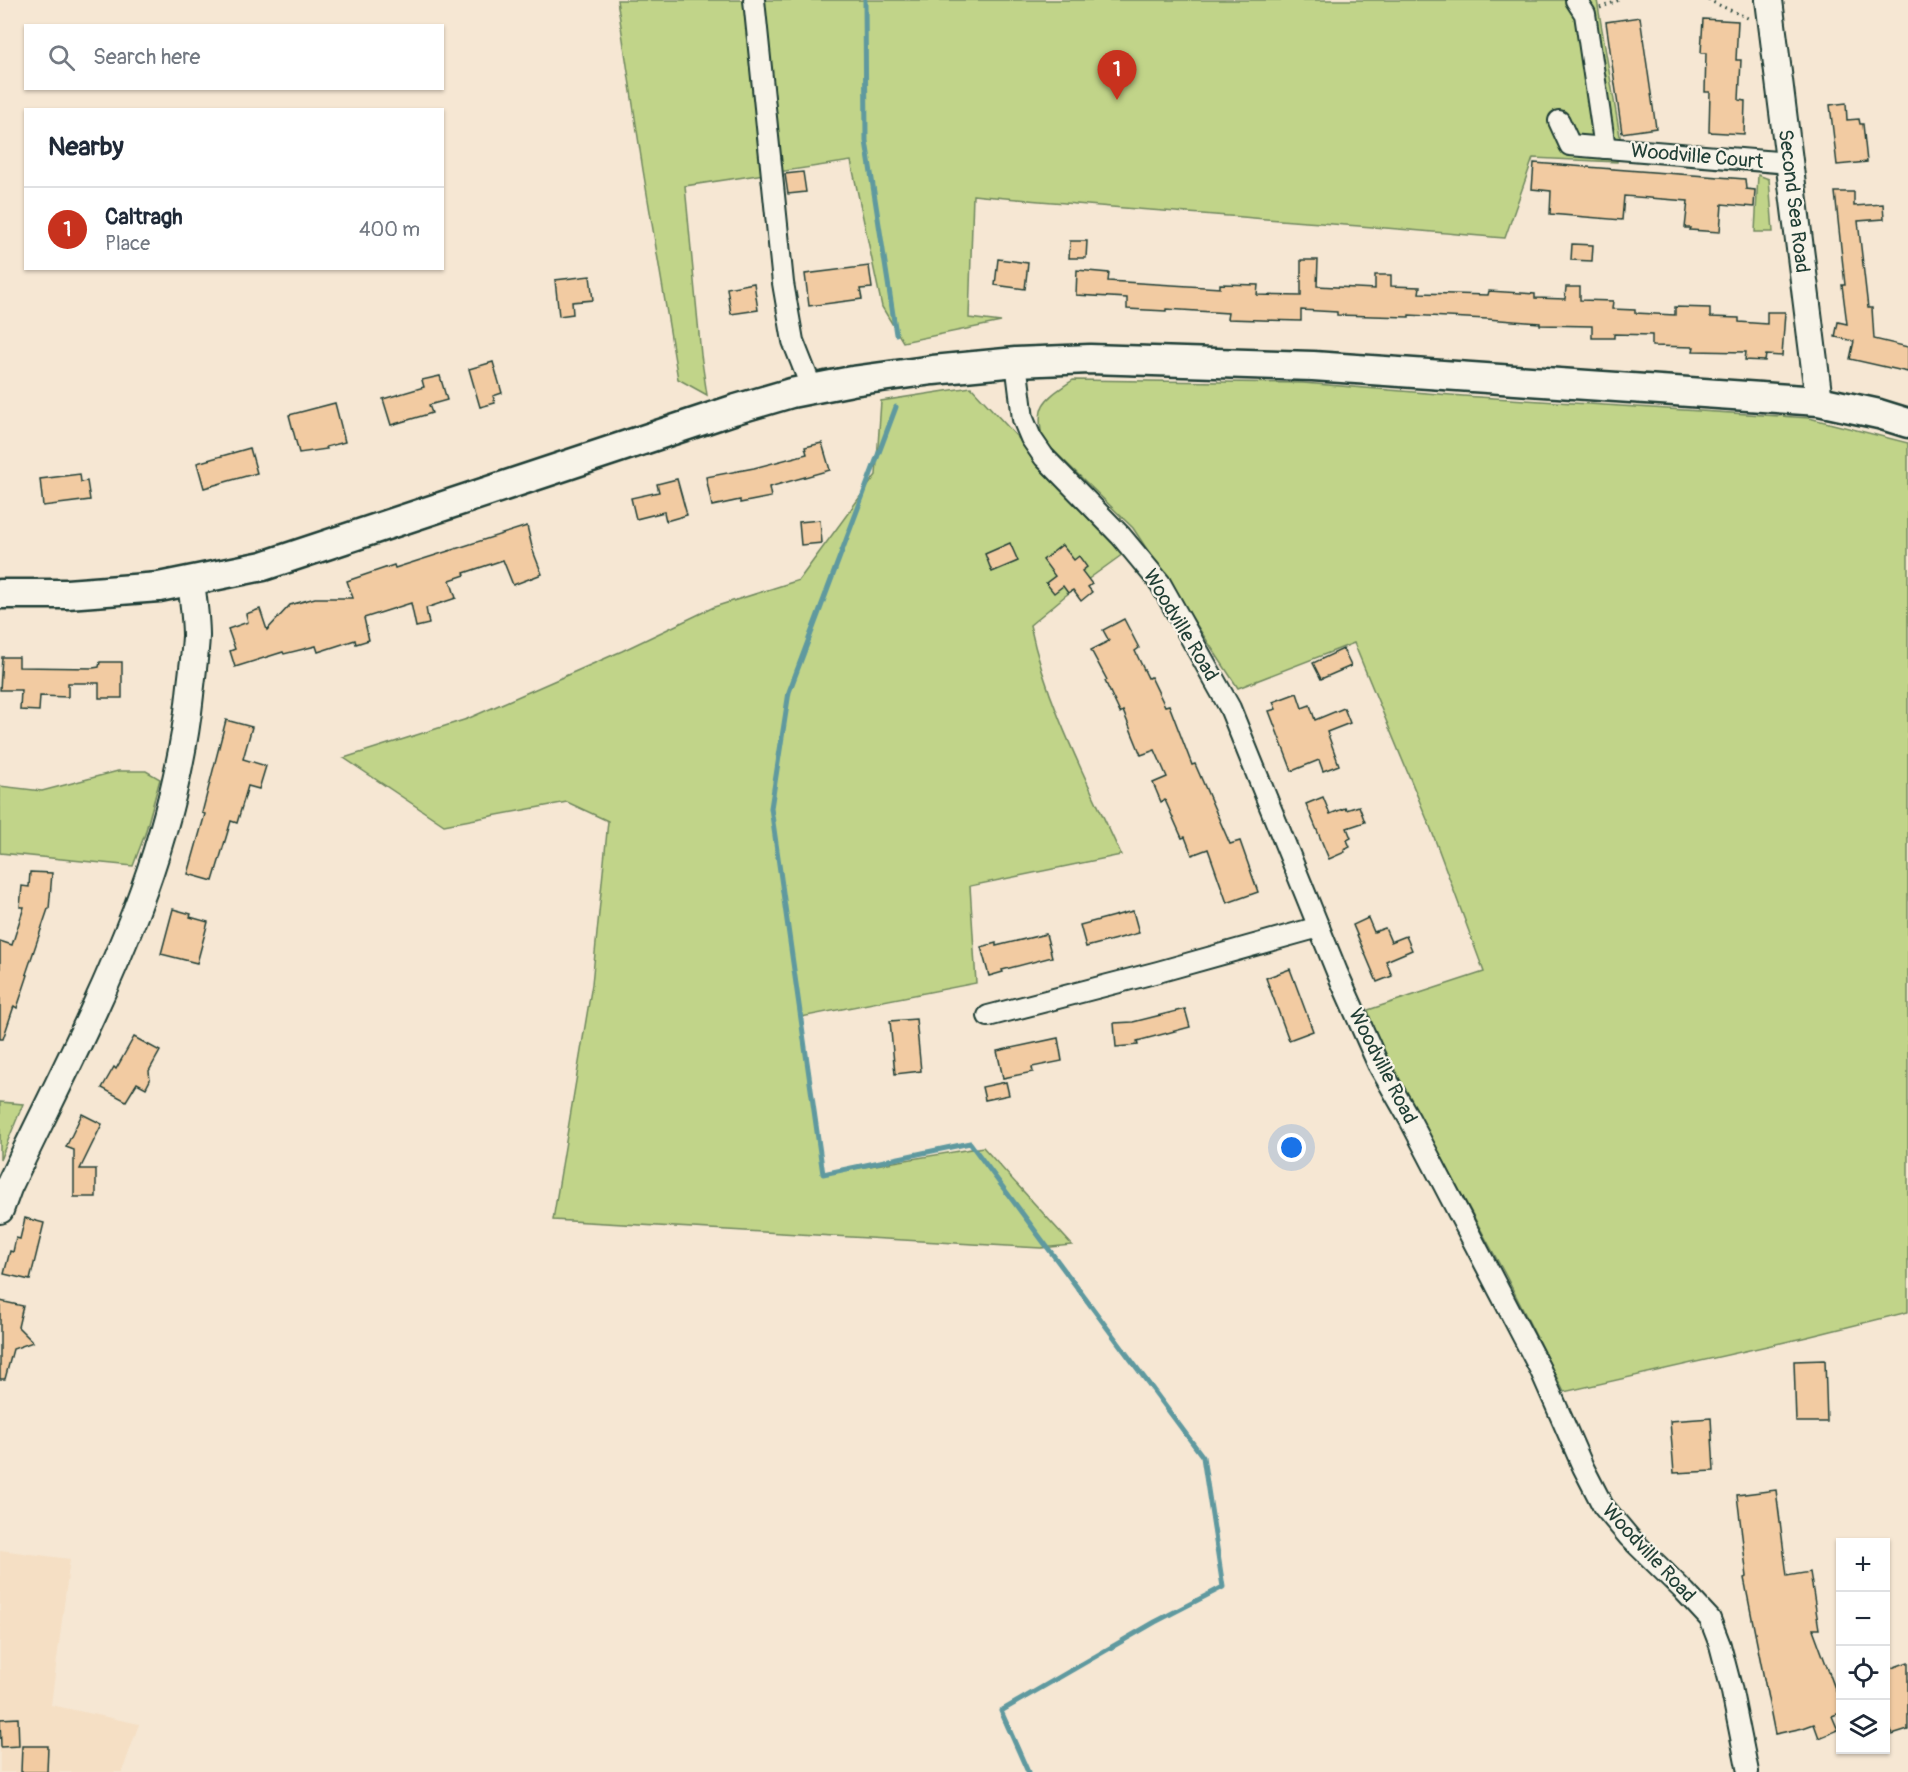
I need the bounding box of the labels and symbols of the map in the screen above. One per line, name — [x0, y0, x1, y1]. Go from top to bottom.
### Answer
pin: 1 — [1098, 51, 1136, 100]
street label: Second Sea Road — [1773, 128, 1815, 274]
street label: Woodville Court — [1630, 138, 1765, 174]
street label: Woodville Road — [1138, 565, 1224, 685]
street label: Woodville Road — [1343, 1004, 1423, 1128]
your location — [1277, 1133, 1306, 1162]
street label: Woodville Road — [1597, 1498, 1701, 1608]

